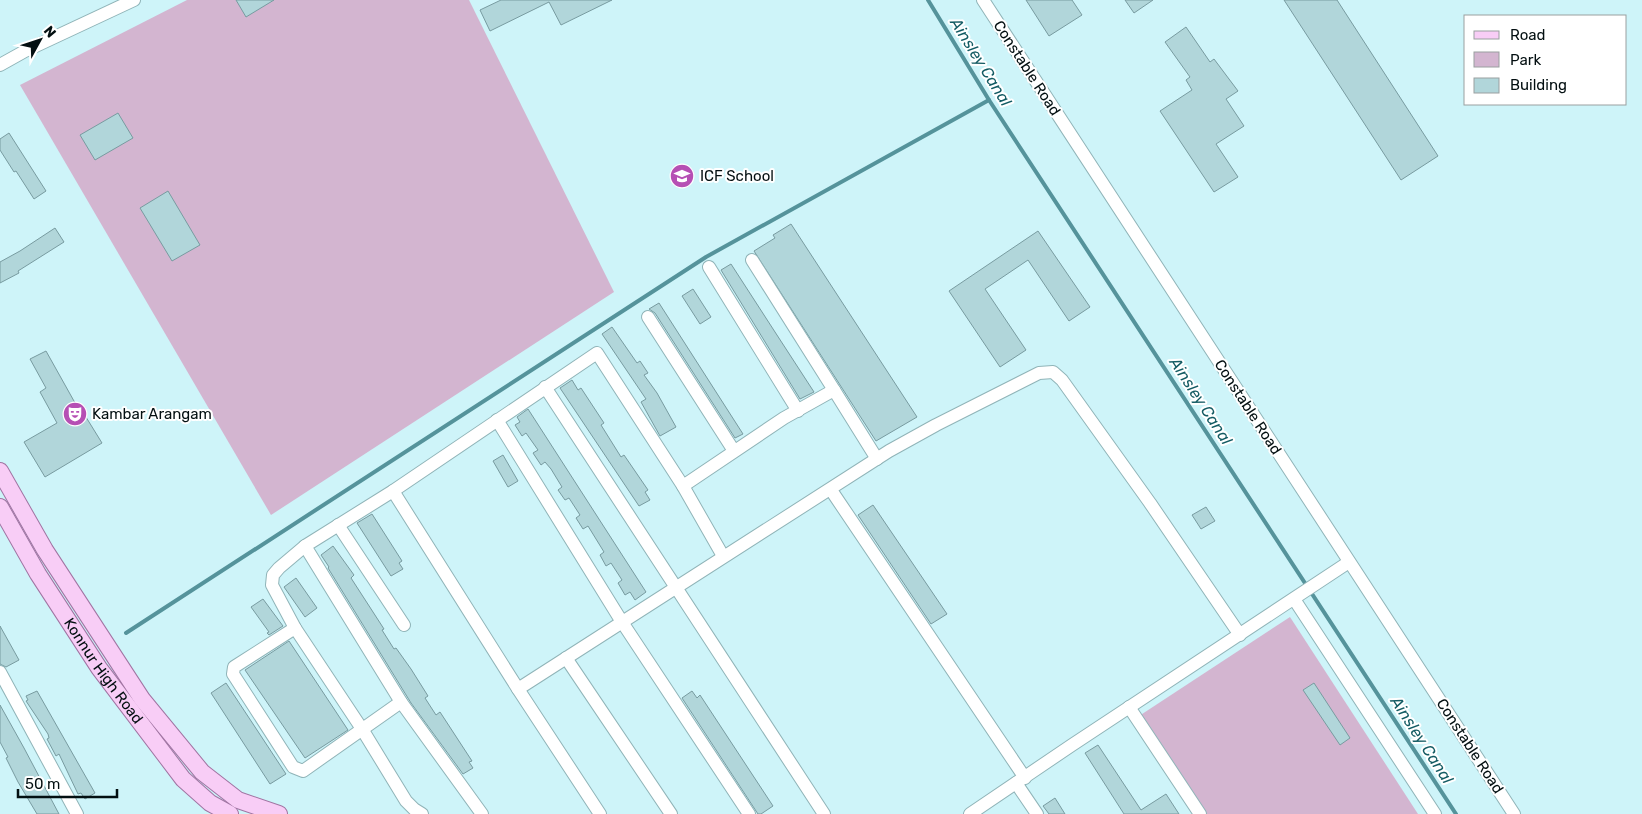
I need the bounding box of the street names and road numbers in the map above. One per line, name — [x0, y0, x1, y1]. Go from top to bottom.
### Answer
street label: Constable Road — [990, 17, 1064, 119]
street label: Constable Road — [1211, 356, 1285, 458]
street label: Konnur High Road — [60, 615, 147, 727]
street label: Constable Road — [1433, 695, 1507, 797]

